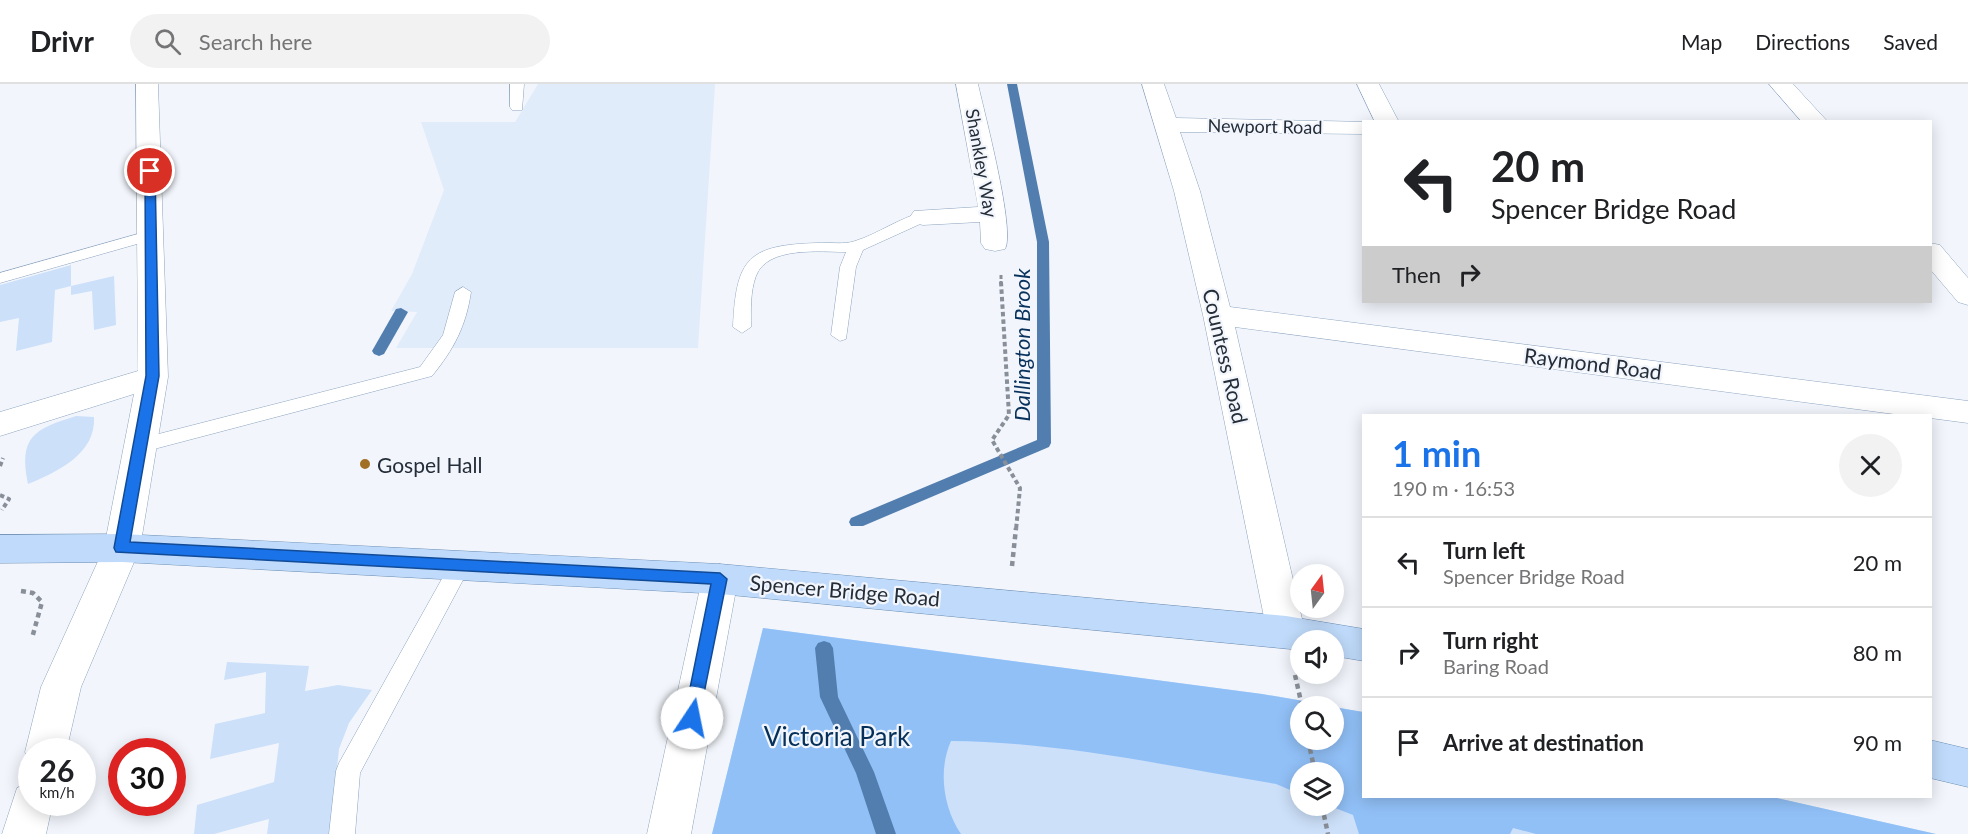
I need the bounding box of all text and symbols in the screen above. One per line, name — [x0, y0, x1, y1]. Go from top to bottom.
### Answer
search box — [130, 14, 550, 68]
text: Drivr — [30, 24, 94, 58]
icon: search — [151, 25, 184, 58]
text: Search here — [199, 28, 312, 55]
text: Map — [1681, 29, 1722, 54]
text: Directions — [1755, 29, 1850, 54]
text: Saved — [1883, 29, 1938, 54]
street label: Shankley Way — [962, 107, 1003, 220]
street label: Newport Road — [1207, 114, 1323, 138]
text: 20 m — [1491, 141, 1585, 191]
icon: left — [1392, 144, 1470, 222]
pin — [124, 145, 175, 196]
icon: arrive — [133, 154, 166, 187]
text: Spencer Bridge Road — [1491, 192, 1736, 225]
icon: right — [1453, 258, 1486, 291]
text: Then — [1392, 261, 1441, 288]
water label: Dallington Brook — [1008, 268, 1035, 422]
street label: Countess Road — [1198, 286, 1254, 426]
street label: Raymond Road — [1523, 342, 1663, 384]
text: 1 min — [1392, 431, 1481, 475]
button: close — [1839, 434, 1902, 497]
place label: Gospel Hall — [377, 452, 482, 477]
marker: Gospel Hall — [358, 457, 372, 471]
text: 190 m · 16:53 — [1392, 476, 1515, 500]
text: Turn left — [1443, 537, 1525, 564]
icon: left — [1392, 546, 1425, 579]
text: 20 m — [1853, 549, 1902, 576]
north arrow — [1290, 564, 1344, 618]
map controls — [1290, 564, 1344, 816]
text: Spencer Bridge Road — [1443, 564, 1625, 588]
street label: Spencer Bridge Road — [749, 569, 941, 611]
text: Turn right — [1443, 627, 1538, 654]
button: sound — [1290, 630, 1344, 684]
icon: right — [1392, 636, 1425, 669]
text: 80 m — [1853, 639, 1902, 666]
text: Baring Road — [1443, 654, 1549, 678]
position arrow — [660, 686, 724, 750]
button: search — [1290, 696, 1344, 750]
park label: Victoria Park — [764, 720, 911, 752]
icon: arrive — [1392, 726, 1425, 759]
text: Arrive at destination — [1443, 729, 1644, 756]
text: 90 m — [1853, 729, 1902, 756]
speed limit sign: 30 — [108, 738, 186, 816]
text: 26 — [40, 752, 74, 788]
button: layers — [1290, 762, 1344, 816]
text: km/h — [39, 783, 75, 801]

